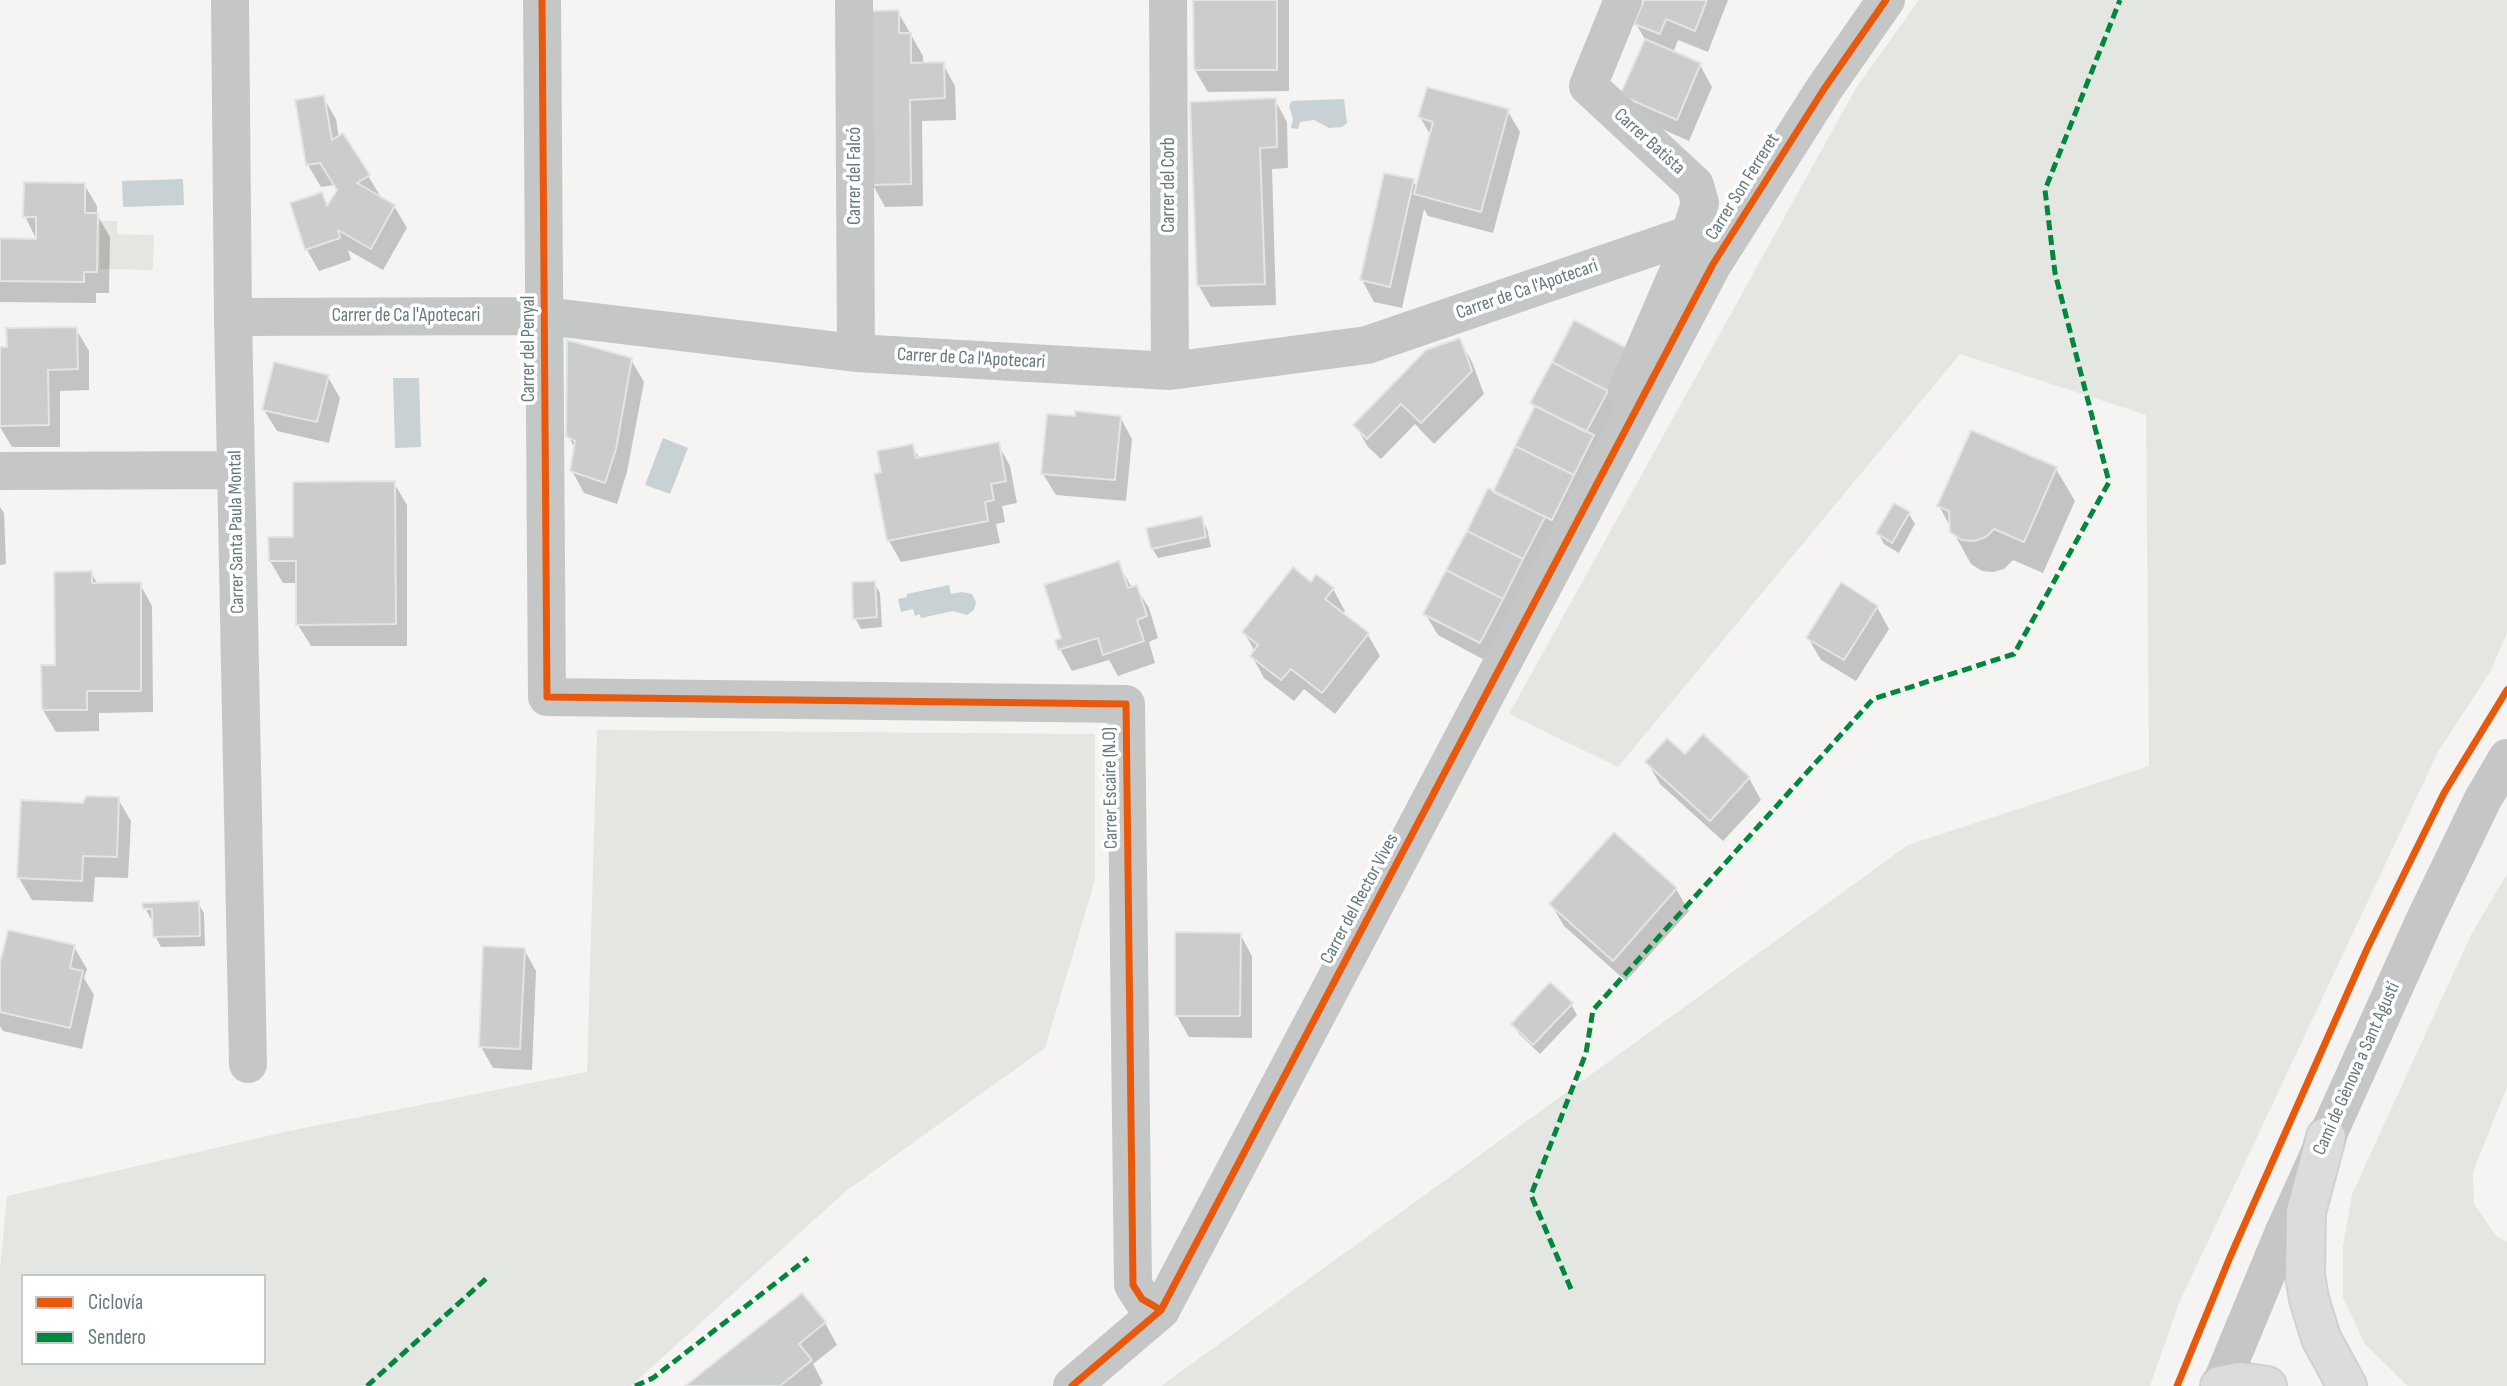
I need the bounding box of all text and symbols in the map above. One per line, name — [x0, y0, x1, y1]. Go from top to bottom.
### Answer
street label: Carrer Batista — [1609, 104, 1689, 180]
street label: Carrer del Falcó — [844, 127, 866, 225]
street label: Carrer Son Ferreret — [1701, 129, 1785, 245]
street label: Carrer del Corb — [1158, 137, 1180, 233]
street label: Carrer de Ca l'Apotecari — [1453, 255, 1601, 325]
street label: Carrer del Penyal — [518, 296, 540, 402]
street label: Carrer de Ca l'Apotecari — [332, 305, 480, 327]
street label: Carrer de Ca l'Apotecari — [896, 344, 1046, 374]
street label: Carrer Santa Paula Montal — [224, 450, 250, 614]
street label: Carrer Escaire (N.O) — [1099, 727, 1123, 849]
street label: Carrer del Rector Vives — [1316, 830, 1404, 968]
street label: Camí de Gènova a Sant Agustí — [2309, 979, 2405, 1159]
legend — [21, 1274, 266, 1365]
text: Ciclovía — [88, 1290, 143, 1315]
text: Sendero — [88, 1325, 146, 1350]

